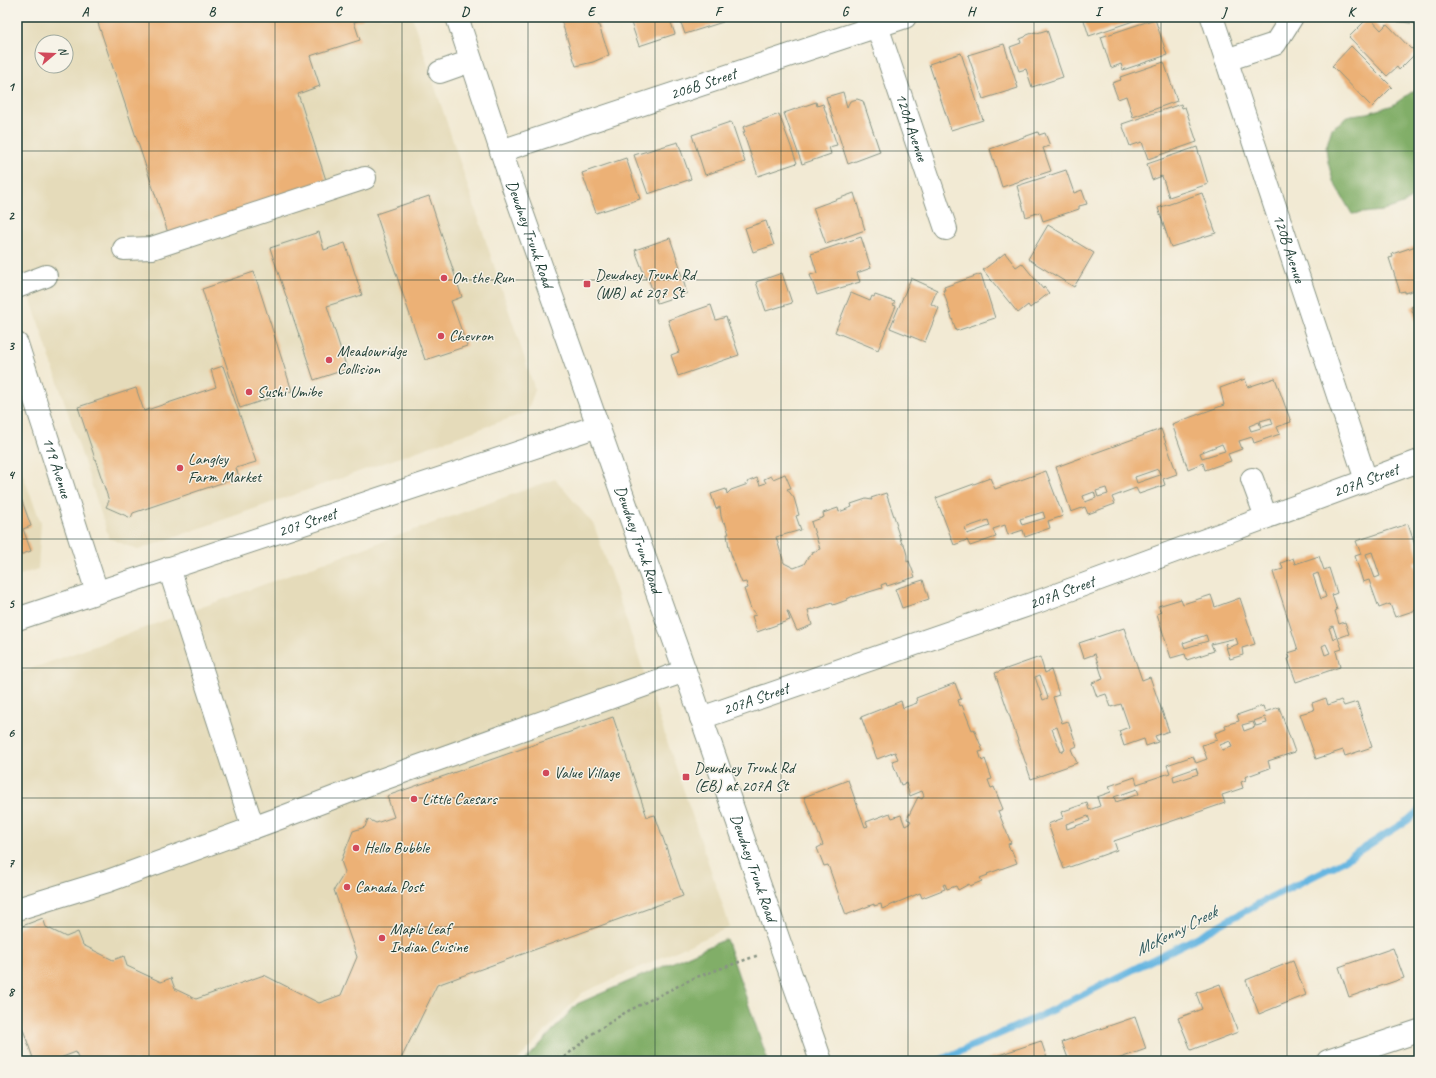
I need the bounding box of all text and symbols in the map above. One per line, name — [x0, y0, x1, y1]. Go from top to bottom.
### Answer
text: A — [82, 4, 90, 20]
text: B — [209, 4, 217, 20]
text: C — [335, 4, 343, 20]
text: D — [461, 4, 470, 20]
text: E — [588, 4, 597, 20]
text: F — [715, 4, 724, 20]
text: G — [842, 4, 850, 20]
text: H — [967, 4, 977, 20]
text: I — [1095, 4, 1104, 20]
text: J — [1221, 4, 1228, 20]
text: K — [1348, 4, 1358, 20]
north arrow — [34, 34, 74, 74]
text: N — [56, 45, 72, 58]
street label: 206B Street — [668, 63, 741, 104]
text: 1 — [8, 79, 16, 95]
street label: 120A Avenue — [891, 91, 933, 166]
street label: Dewdney Trunk Road — [502, 178, 559, 293]
text: 2 — [8, 208, 15, 224]
street label: 120B Avenue — [1268, 212, 1310, 287]
place label: Dewdney Trunk Rd (WB) at 207 St — [595, 265, 698, 303]
place label: On the Run — [452, 268, 515, 288]
marker: On the Run — [439, 273, 449, 283]
marker: Dewdney Trunk Rd (WB) at 207 St — [582, 279, 592, 289]
place label: Chevron — [449, 326, 494, 346]
marker: Chevron — [436, 331, 446, 341]
text: 3 — [8, 338, 15, 354]
place label: Meadowridge Collision — [337, 341, 408, 379]
marker: Meadowridge Collision — [324, 355, 334, 365]
place label: Sushi Umibe — [257, 382, 324, 402]
marker: Sushi Umibe — [244, 387, 254, 397]
street label: 119 Avenue — [38, 435, 77, 502]
place label: Langley Farm Market — [188, 449, 263, 487]
street label: 207A Street — [1330, 458, 1404, 502]
marker: Langley Farm Market — [175, 463, 185, 473]
text: 4 — [8, 467, 16, 483]
street label: Dewdney Trunk Road — [610, 483, 667, 598]
street label: 207 Street — [276, 503, 342, 542]
street label: 207A Street — [1026, 571, 1100, 614]
text: 5 — [8, 596, 15, 612]
street label: 207A Street — [720, 678, 794, 720]
text: 6 — [8, 725, 15, 741]
place label: Dewdney Trunk Rd (EB) at 207A St — [694, 758, 797, 796]
place label: Value Village — [554, 763, 621, 783]
marker: Value Village — [541, 768, 551, 778]
marker: Dewdney Trunk Rd (EB) at 207A St — [681, 772, 691, 782]
place label: Little Caesars — [422, 789, 498, 809]
marker: Little Caesars — [409, 794, 419, 804]
street label: Dewdney Trunk Road — [726, 811, 782, 927]
place label: Hello Bubble — [364, 838, 431, 858]
marker: Hello Bubble — [351, 843, 361, 853]
text: 7 — [8, 855, 15, 871]
place label: Canada Post — [355, 877, 425, 897]
marker: Canada Post — [342, 882, 352, 892]
water label: McKenny Creek — [1132, 900, 1224, 960]
place label: Maple Leaf Indian Cuisine — [390, 919, 469, 957]
marker: Maple Leaf Indian Cuisine — [377, 933, 387, 943]
text: 8 — [8, 984, 16, 1000]

